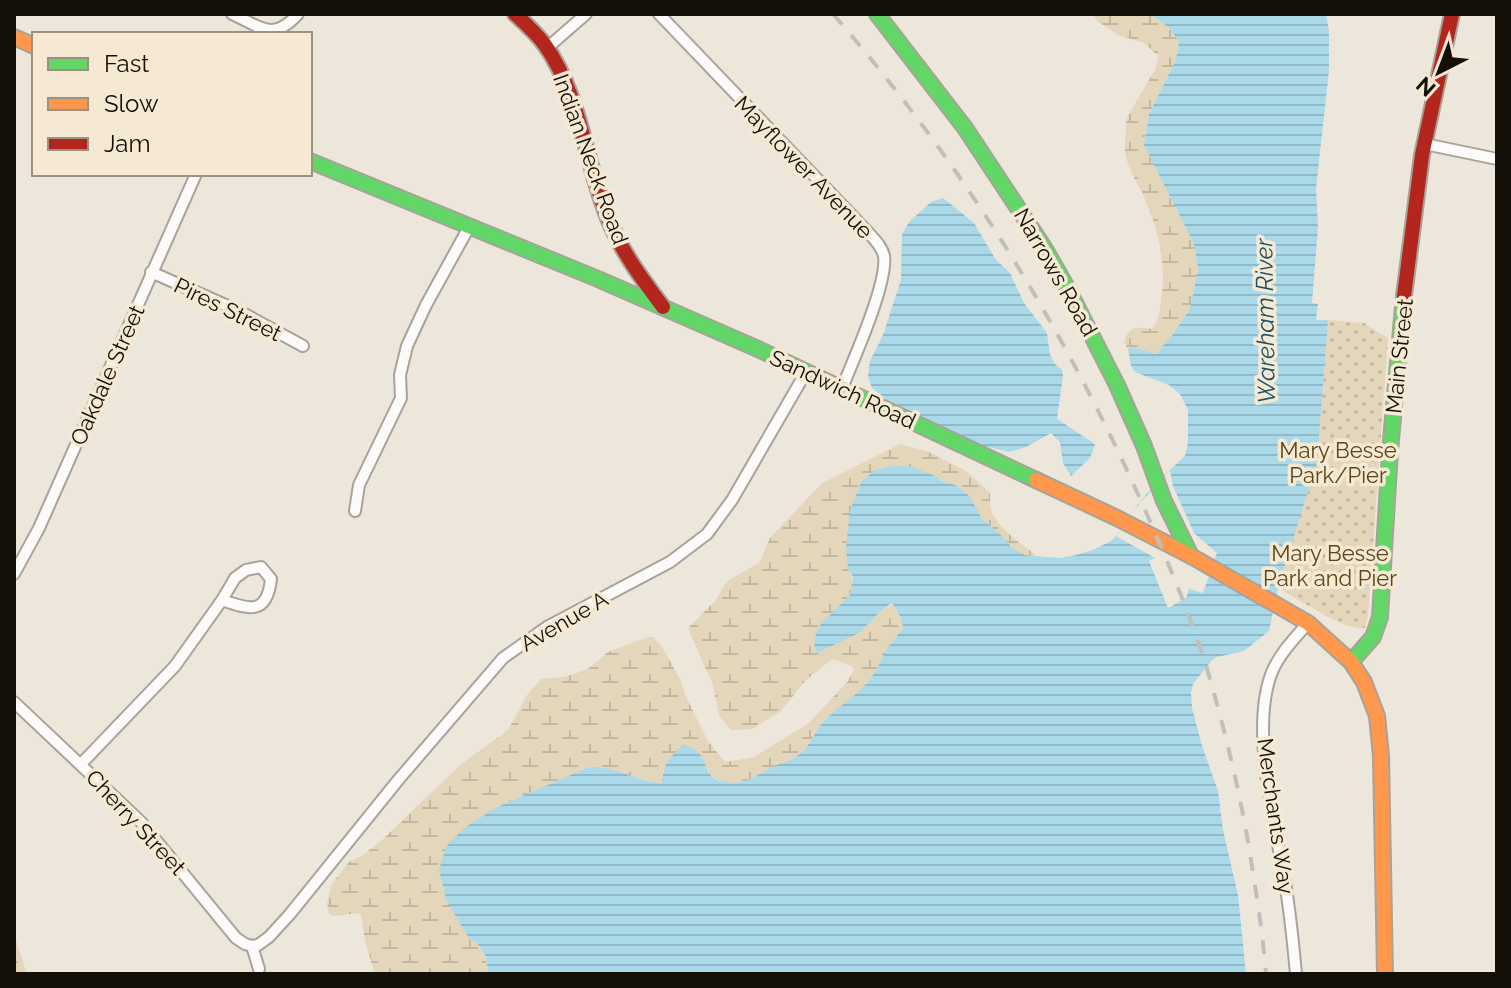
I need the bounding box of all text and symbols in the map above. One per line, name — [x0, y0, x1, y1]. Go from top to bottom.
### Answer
legend — [32, 32, 312, 176]
north arrow — [1399, 32, 1479, 112]
text: Fast — [104, 49, 149, 78]
street label: Indian Neck Road — [548, 70, 634, 248]
text: N — [1411, 72, 1441, 102]
text: Slow — [104, 89, 159, 118]
street label: Mayflower Avenue — [729, 90, 879, 244]
text: Jam — [104, 129, 150, 158]
street label: Narrows Road — [1009, 203, 1103, 341]
water label: Wareham River — [1249, 237, 1281, 404]
street label: Pires Street — [170, 272, 286, 346]
street label: Main Street — [1380, 297, 1418, 415]
street label: Oakdale Street — [64, 300, 150, 449]
street label: Sandwich Road — [766, 344, 920, 434]
park label: Mary Besse Park/Pier — [1279, 437, 1397, 488]
park label: Mary Besse Park and Pier — [1263, 540, 1397, 591]
street label: Avenue A — [515, 585, 613, 657]
street label: Merchants Way — [1252, 736, 1300, 896]
street label: Cherry Street — [81, 764, 192, 880]

